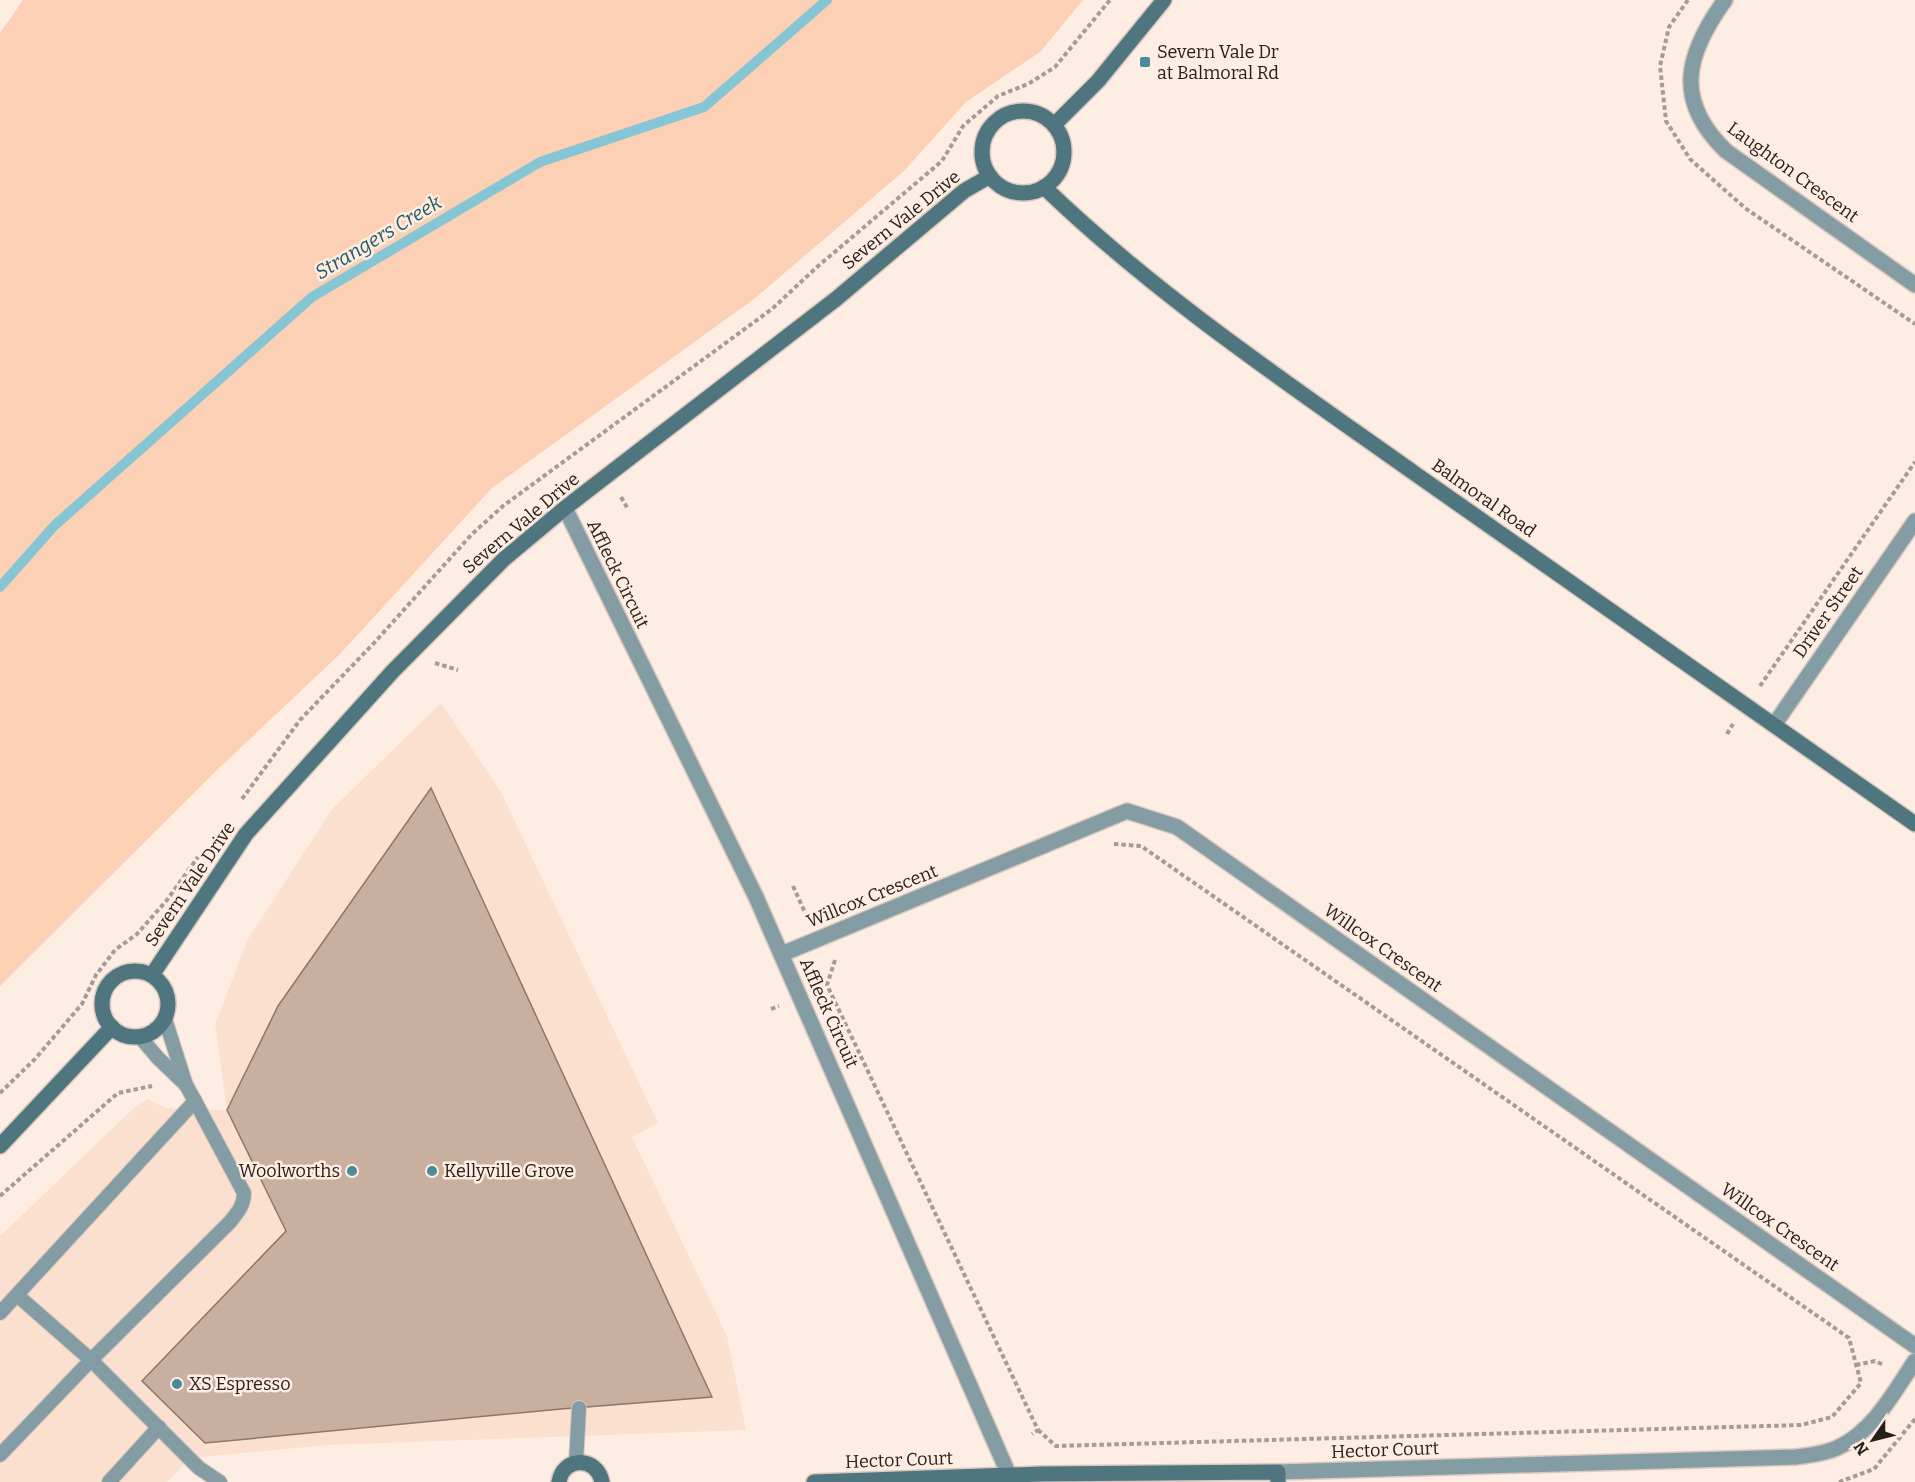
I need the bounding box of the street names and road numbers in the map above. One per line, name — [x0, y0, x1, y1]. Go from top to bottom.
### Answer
street label: Laughton Crescent — [1723, 117, 1863, 227]
street label: Severn Vale Drive — [838, 166, 964, 274]
street label: Balmoral Road — [1428, 454, 1541, 542]
street label: Severn Vale Drive — [458, 468, 584, 578]
street label: Affleck Circuit — [582, 516, 654, 632]
street label: Driver Street — [1788, 562, 1868, 662]
street label: Severn Vale Drive — [140, 818, 240, 950]
street label: Willcox Crescent — [803, 860, 941, 932]
street label: Willcox Crescent — [1320, 899, 1447, 997]
street label: Affleck Circuit — [795, 954, 863, 1072]
street label: Willcox Crescent — [1717, 1178, 1844, 1276]
street label: Hector Court — [1331, 1437, 1440, 1463]
street label: Hector Court — [845, 1447, 954, 1473]

